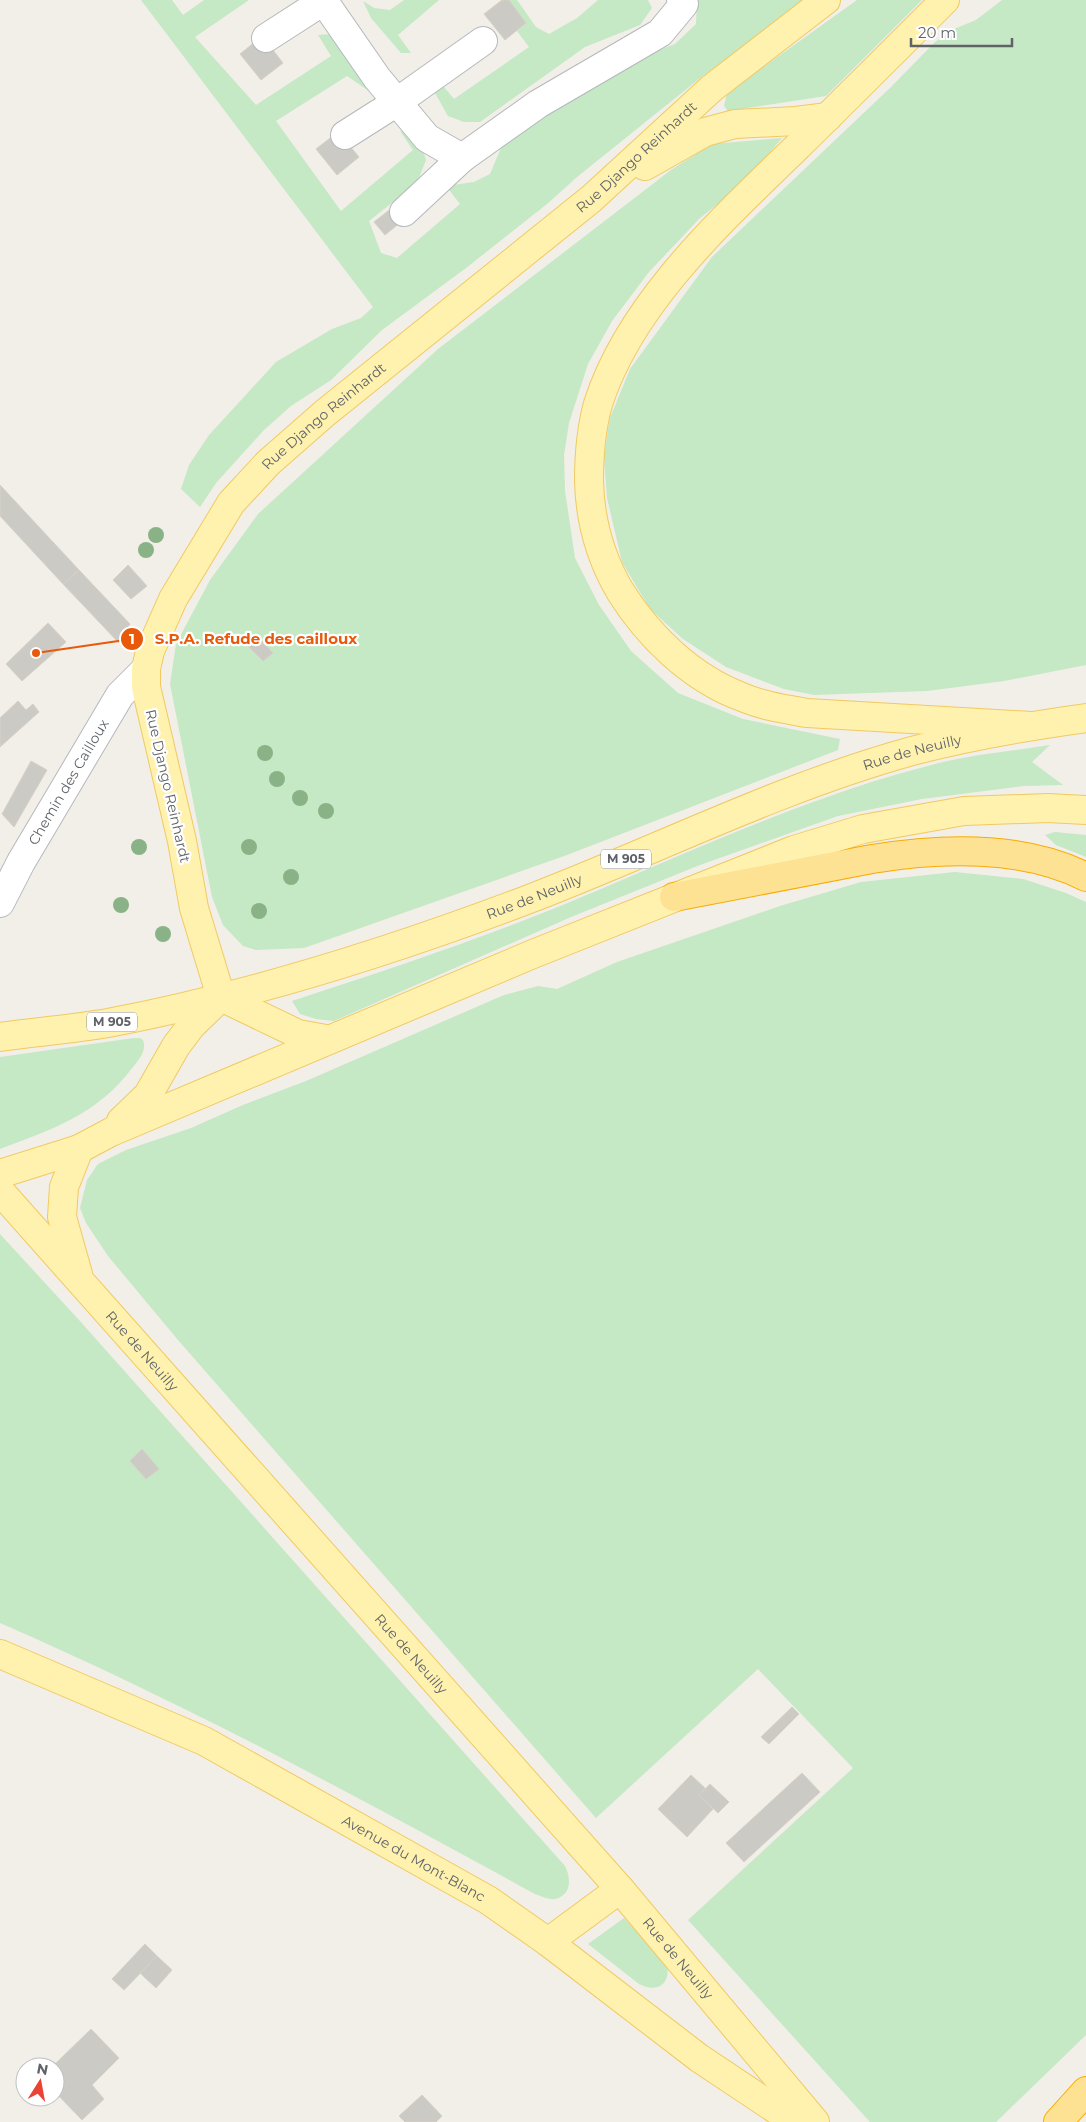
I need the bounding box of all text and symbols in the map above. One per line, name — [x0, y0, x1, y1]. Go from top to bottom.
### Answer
scale bar — [911, 15, 1012, 47]
text: 20 m — [918, 23, 956, 42]
street label: Rue Django Reinhardt — [572, 97, 701, 217]
street label: Rue Django Reinhardt — [258, 358, 390, 473]
callout: S.P.A. Refude des cailloux — [120, 624, 367, 654]
text: 1 — [129, 629, 135, 648]
text: S.P.A. Refude des cailloux — [155, 629, 357, 648]
street label: Rue Django Reinhardt — [142, 708, 194, 865]
street label: Chemin des Cailloux — [24, 715, 113, 848]
street label: Rue de Neuilly — [860, 730, 963, 774]
road number: M 905 — [601, 850, 651, 869]
street label: Rue de Neuilly — [484, 870, 585, 923]
road number: M 905 — [87, 1012, 137, 1032]
street label: Rue de Neuilly — [102, 1307, 183, 1395]
street label: Rue de Neuilly — [371, 1610, 452, 1698]
street label: Avenue du Mont-Blanc — [339, 1811, 489, 1906]
street label: Rue de Neuilly — [639, 1914, 718, 2003]
north arrow — [15, 2057, 65, 2107]
text: N — [35, 2059, 50, 2079]

